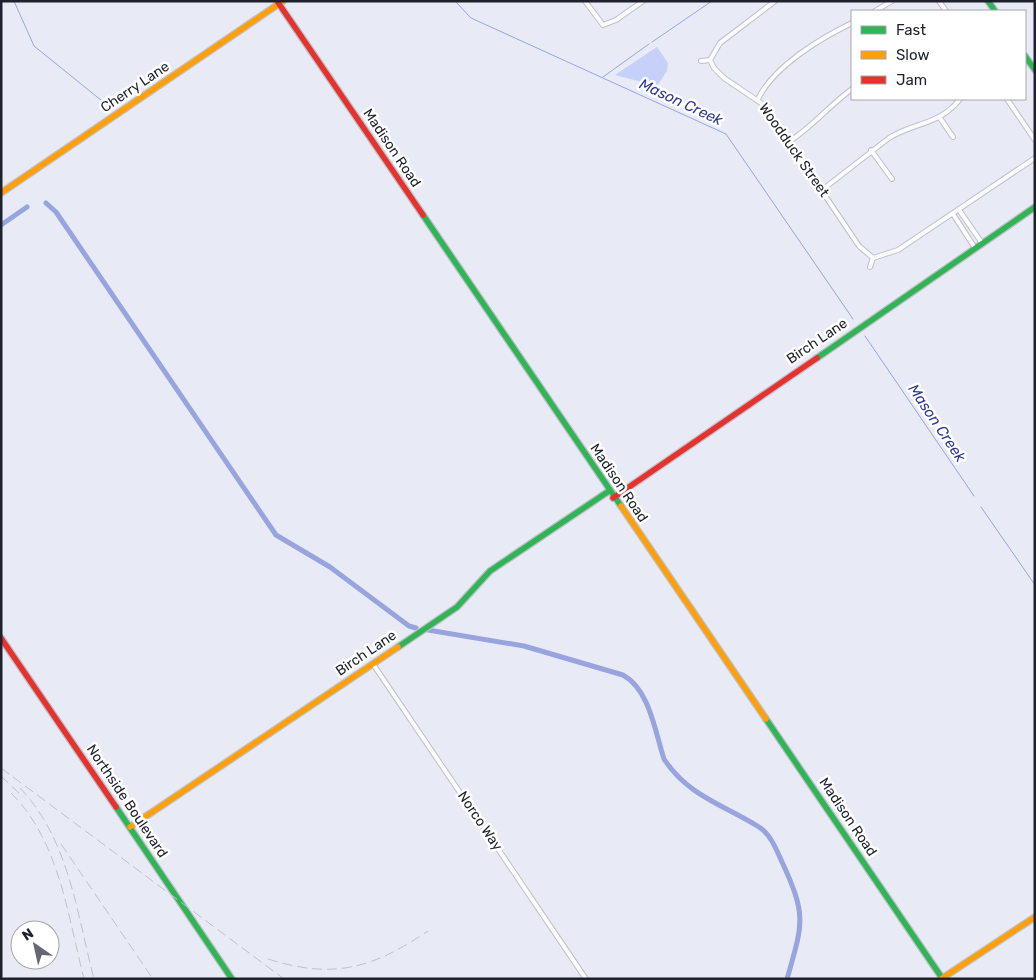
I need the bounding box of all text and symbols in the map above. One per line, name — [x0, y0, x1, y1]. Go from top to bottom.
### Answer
legend — [851, 10, 1026, 100]
text: Fast — [896, 21, 926, 39]
text: Slow — [896, 46, 929, 64]
street label: Cherry Lane — [97, 58, 173, 116]
text: Jam — [896, 71, 927, 89]
water label: Mason Creek — [636, 75, 726, 129]
street label: Woodduck Street — [755, 100, 833, 201]
street label: Madison Road — [360, 106, 424, 190]
street label: Birch Lane — [783, 314, 851, 367]
water label: Mason Creek — [904, 381, 970, 466]
street label: Madison Road — [587, 441, 651, 525]
street label: Birch Lane — [332, 626, 400, 679]
street label: Northside Boulevard — [83, 741, 171, 861]
street label: Madison Road — [816, 775, 880, 859]
street label: Norco Way — [454, 788, 506, 854]
north arrow — [10, 920, 60, 970]
text: N — [19, 925, 37, 945]

